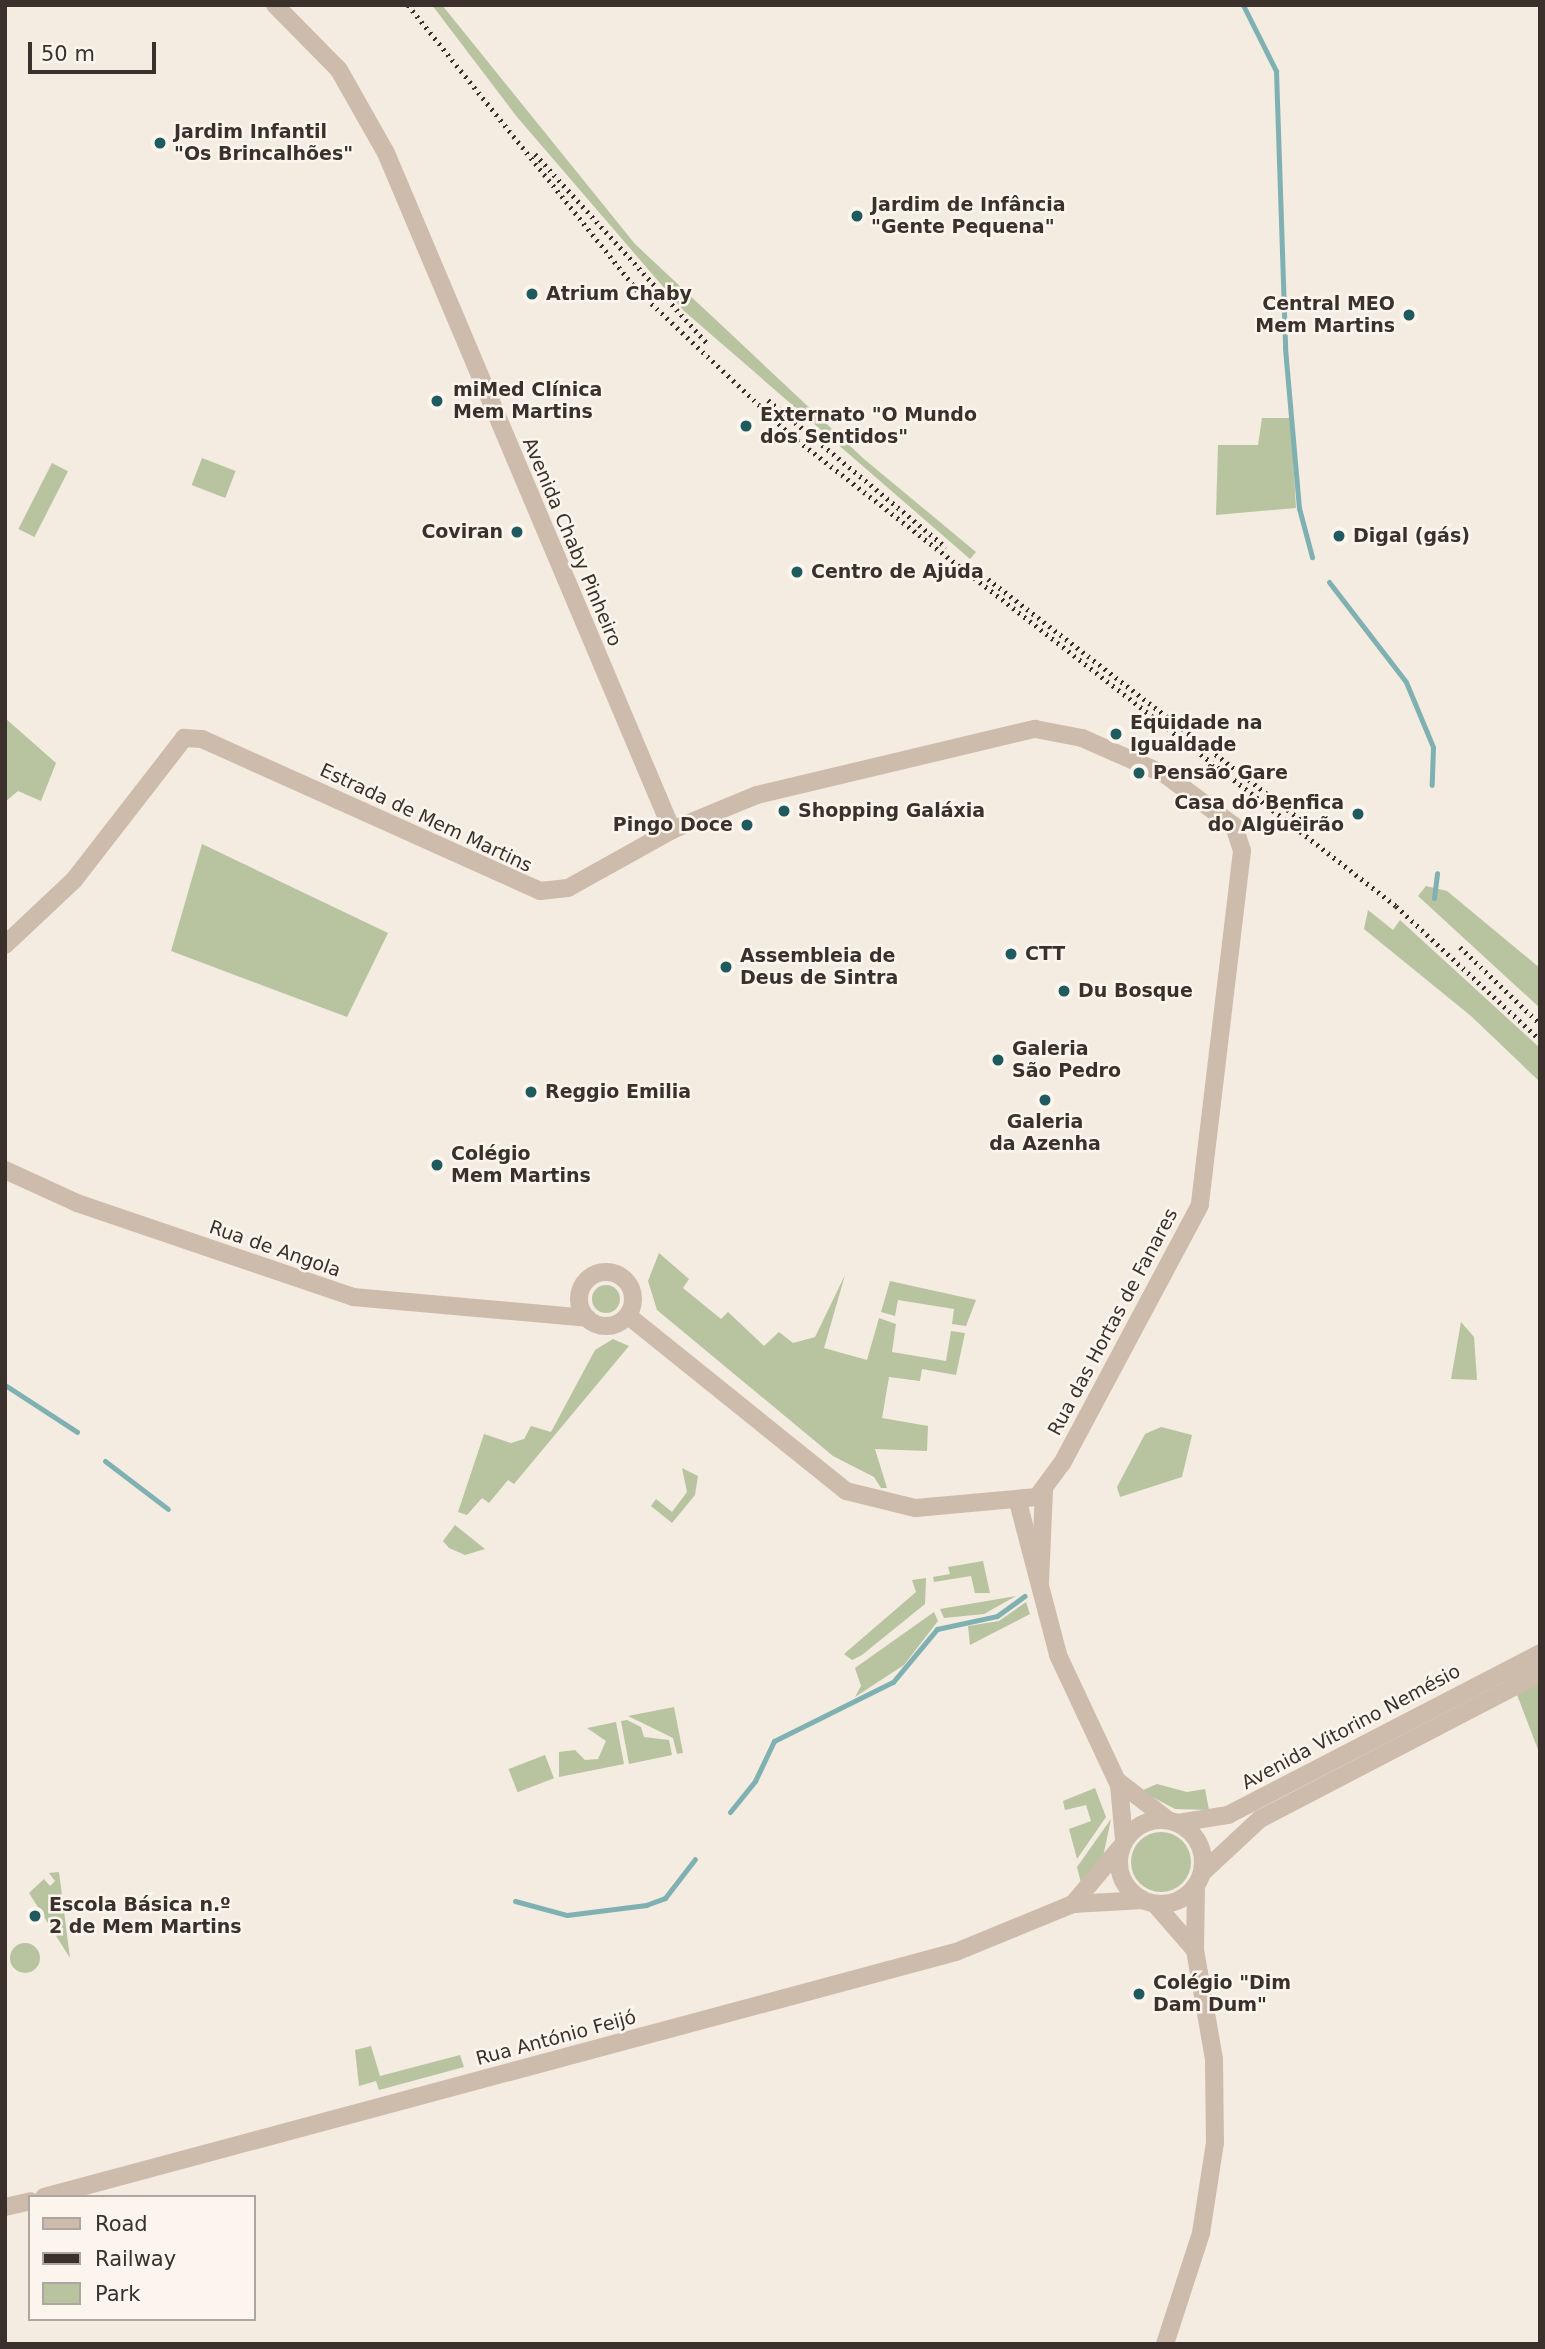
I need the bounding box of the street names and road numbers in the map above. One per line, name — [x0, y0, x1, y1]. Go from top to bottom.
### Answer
street label: Avenida Chaby Pinheiro — [518, 434, 626, 650]
street label: Estrada de Mem Martins — [316, 759, 536, 877]
street label: Rua das Hortas de Fanares — [1043, 1205, 1183, 1439]
street label: Rua de Angola — [206, 1216, 344, 1282]
street label: Avenida Vitorino Nemésio — [1238, 1660, 1464, 1794]
street label: Rua António Feijó — [473, 2006, 639, 2070]

